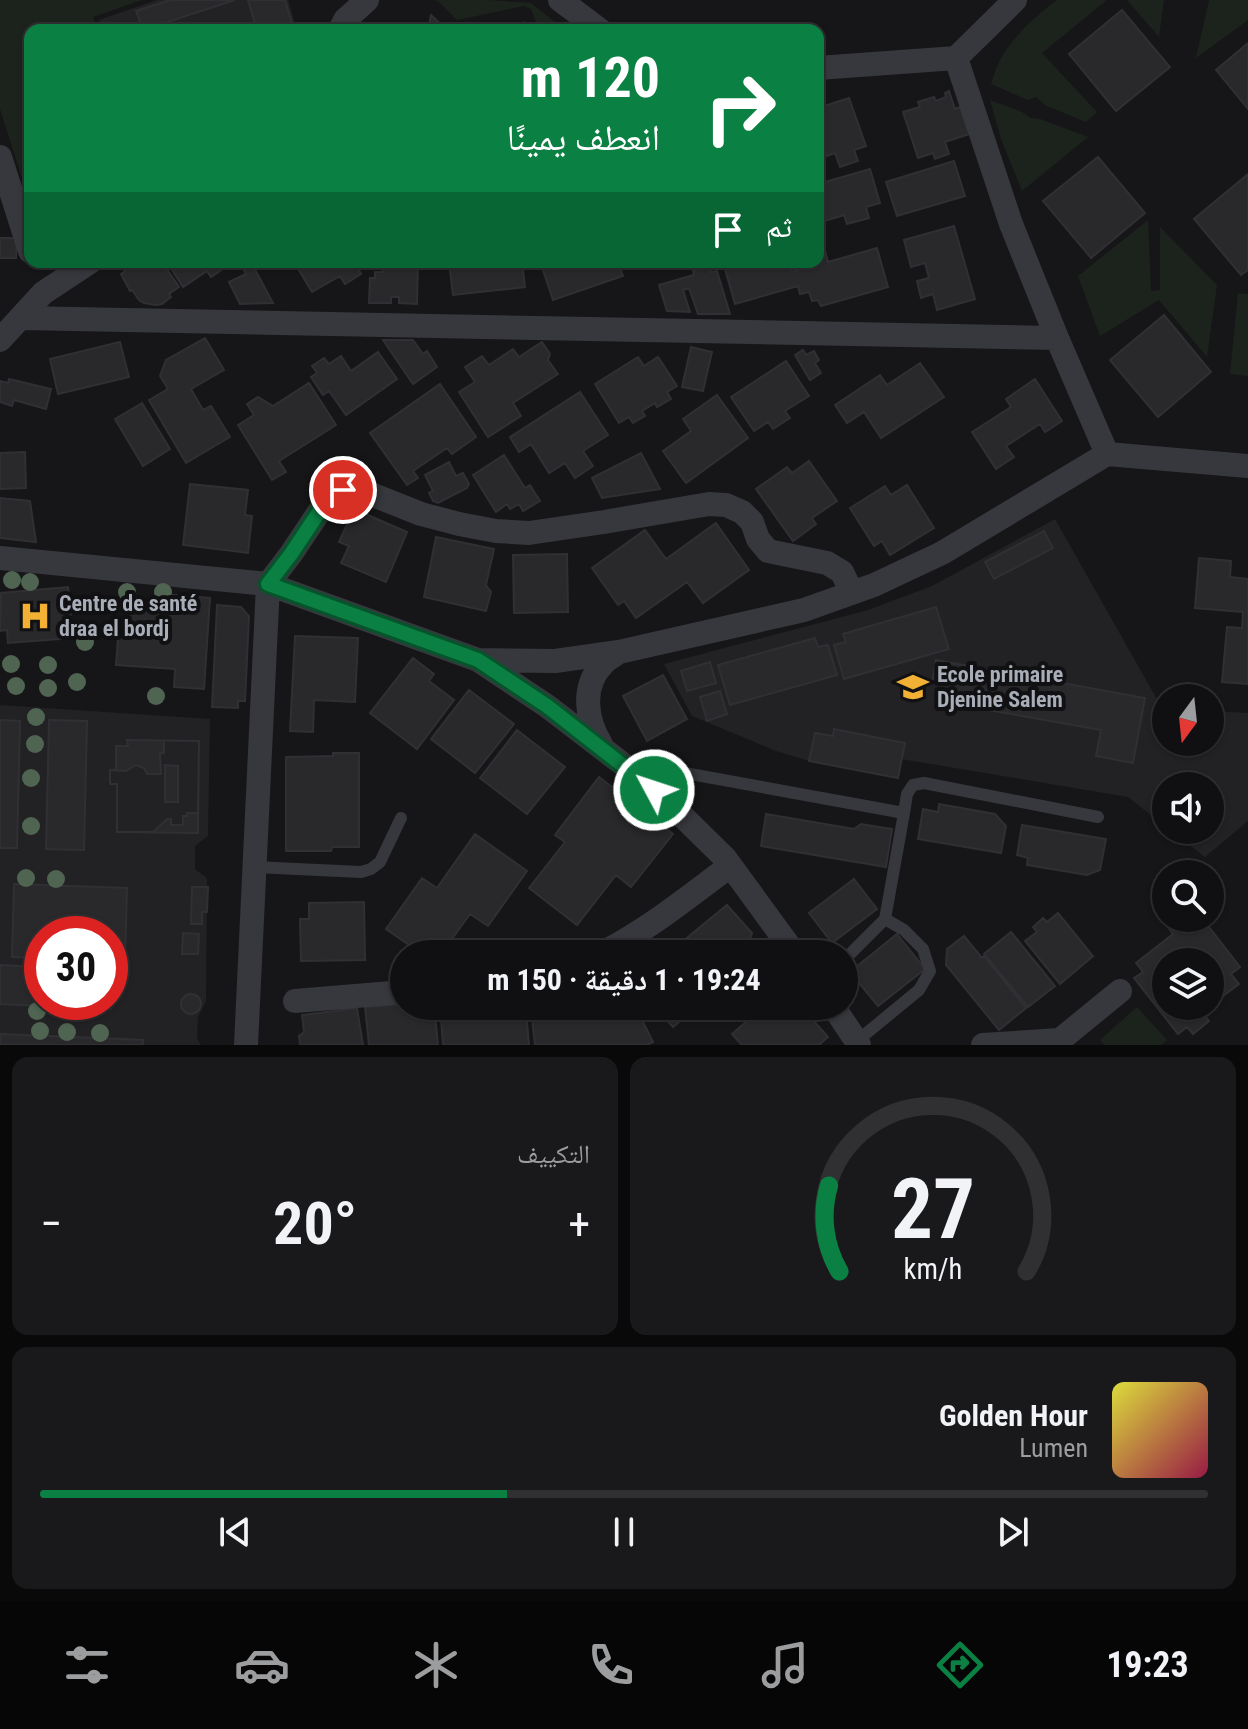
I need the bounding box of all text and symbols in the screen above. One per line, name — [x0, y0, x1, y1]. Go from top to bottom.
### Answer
text: 120 m — [521, 45, 660, 111]
icon: right — [688, 56, 792, 160]
text: انعطف يمينًا — [507, 117, 660, 159]
icon: arrive — [706, 208, 750, 252]
text: ثم — [766, 209, 792, 244]
pin — [309, 456, 377, 524]
icon: arrive — [321, 468, 365, 512]
place label: Centre de santé draa el bordj — [59, 591, 197, 641]
hospital icon: Centre de santé draa el bordj — [18, 599, 52, 633]
place label: Ecole primaire Djenine Salem — [937, 662, 1063, 712]
school or university icon: Ecole primaire Djenine Salem — [896, 670, 930, 704]
north arrow — [1152, 684, 1224, 756]
map controls — [1152, 684, 1224, 1020]
position arrow — [612, 748, 696, 832]
button: sound — [1152, 772, 1224, 844]
button: search — [1152, 860, 1224, 932]
speed limit sign: 30 — [24, 916, 128, 1020]
button: layers — [1152, 948, 1224, 1020]
text: 19:24 · 1 دقيقة · 150 m — [487, 962, 761, 997]
text: التكييف — [517, 1139, 590, 1169]
text: 27 — [891, 1161, 975, 1258]
text: 20° — [273, 1188, 357, 1259]
text: − — [40, 1198, 62, 1250]
text: + — [568, 1198, 590, 1250]
text: km/h — [904, 1252, 962, 1286]
text: Golden Hour — [939, 1398, 1088, 1433]
text: Lumen — [1019, 1433, 1088, 1463]
icon: previous — [213, 1510, 257, 1554]
icon: pause — [602, 1510, 646, 1554]
icon: next — [991, 1510, 1035, 1554]
icon: filters — [59, 1637, 115, 1693]
icon: car — [234, 1637, 290, 1693]
icon: climate — [408, 1637, 464, 1693]
icon: phone — [583, 1637, 639, 1693]
icon: music — [757, 1637, 813, 1693]
icon: directions — [932, 1637, 988, 1693]
text: 19:23 — [1106, 1644, 1189, 1686]

